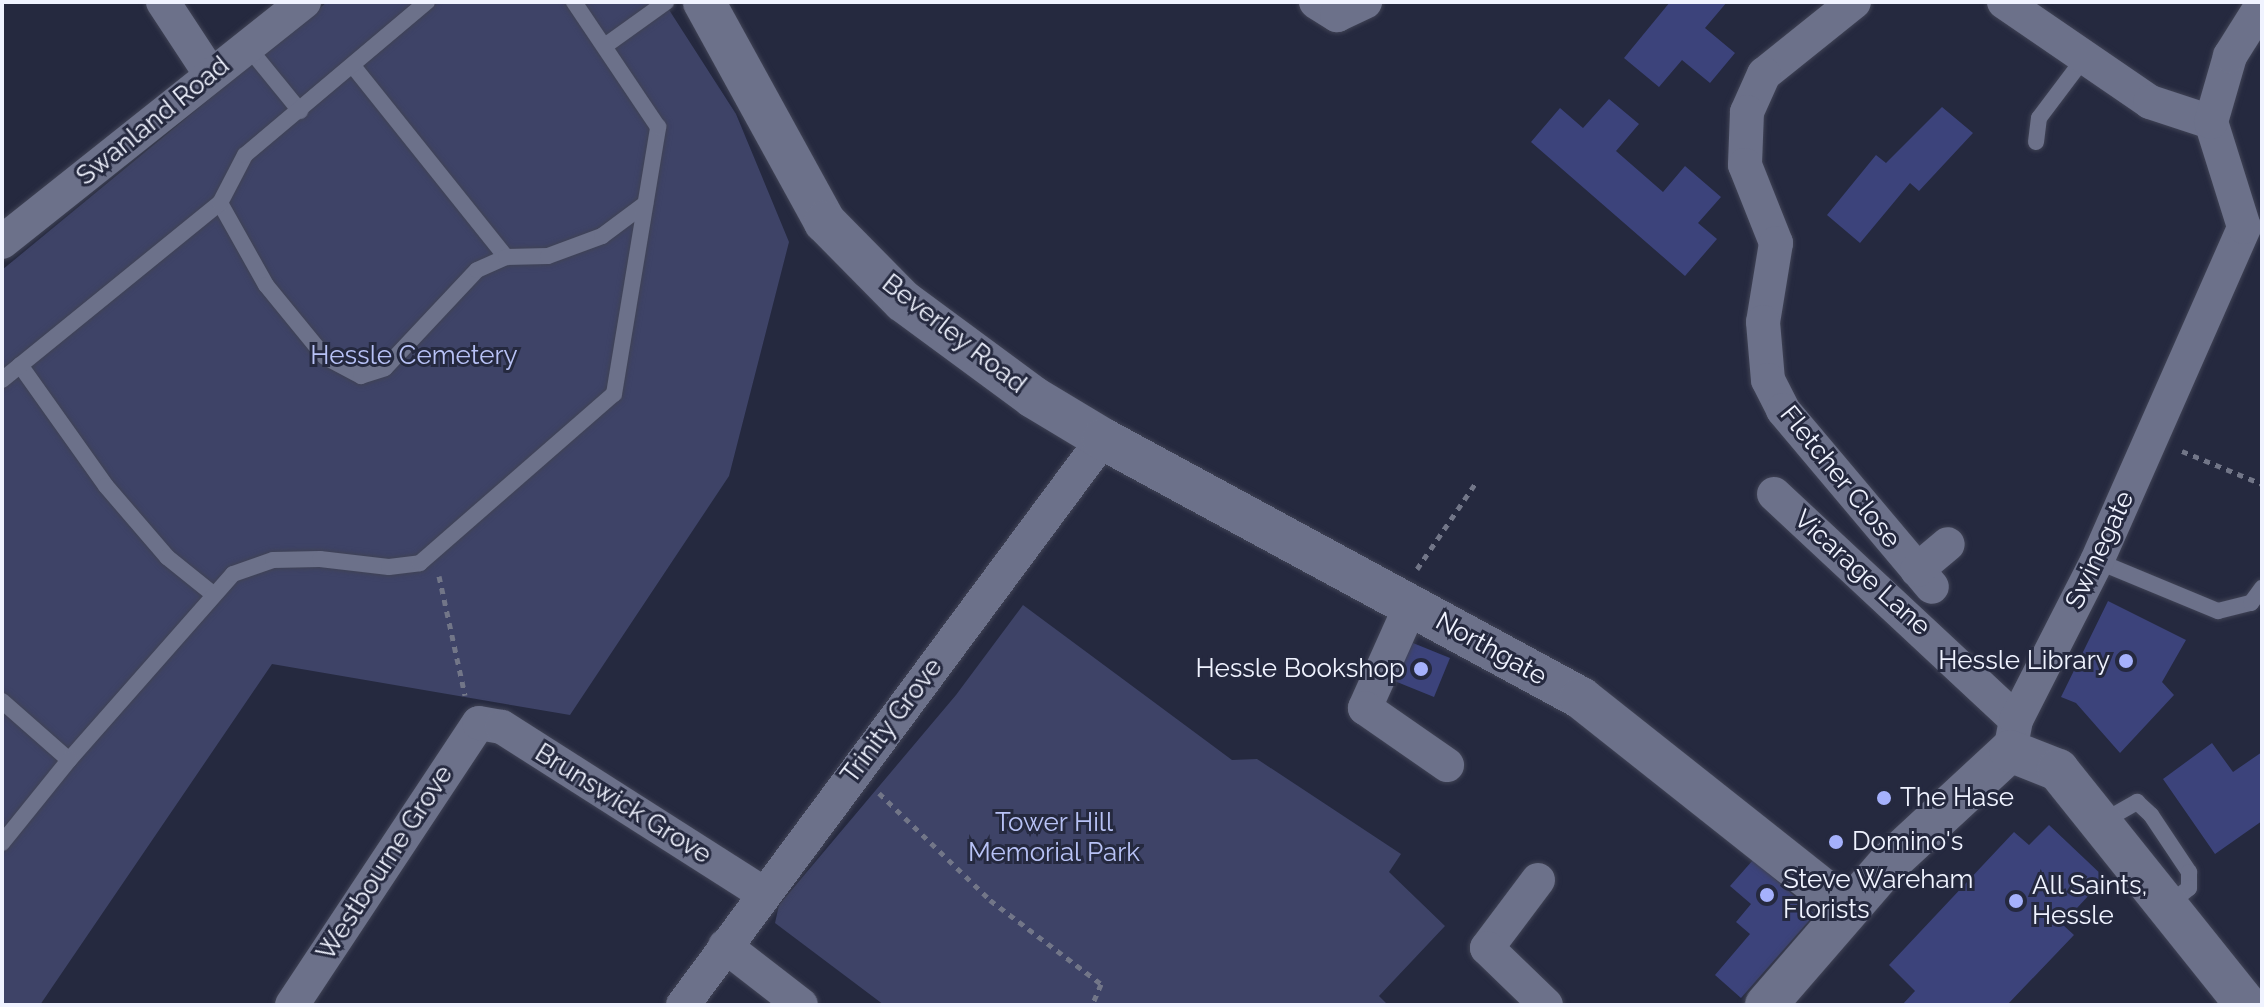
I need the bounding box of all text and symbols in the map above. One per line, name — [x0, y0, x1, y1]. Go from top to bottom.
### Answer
street label: Swanland Road — [70, 50, 236, 192]
street label: Beverley Road — [875, 268, 1033, 400]
park label: Hessle Cemetery — [310, 340, 518, 372]
street label: Fletcher Close — [1773, 399, 1907, 555]
street label: Swinegate — [2059, 486, 2141, 614]
street label: Vicarage Lane — [1787, 504, 1937, 642]
street label: Northgate — [1430, 606, 1552, 692]
place label: Hessle Library — [1938, 645, 2110, 677]
street label: Trinity Grove — [835, 652, 949, 790]
marker: Hessle Library — [2117, 652, 2135, 670]
place label: Hessle Bookshop — [1195, 653, 1405, 685]
marker: Hessle Bookshop — [1412, 660, 1430, 678]
street label: Brunswick Grove — [529, 737, 717, 871]
street label: Westbourne Grove — [310, 760, 460, 966]
place label: The Hase — [1900, 782, 2014, 814]
marker: The Hase — [1875, 789, 1893, 807]
park label: Tower Hill Memorial Park — [968, 807, 1140, 868]
place label: Domino's — [1852, 826, 1963, 858]
marker: Domino's — [1827, 833, 1845, 851]
place label: Steve Wareham Florists — [1783, 864, 1974, 926]
place label: All Saints, Hessle — [2032, 870, 2148, 932]
marker: Steve Wareham Florists — [1758, 886, 1776, 904]
marker: All Saints, Hessle — [2007, 892, 2025, 910]

